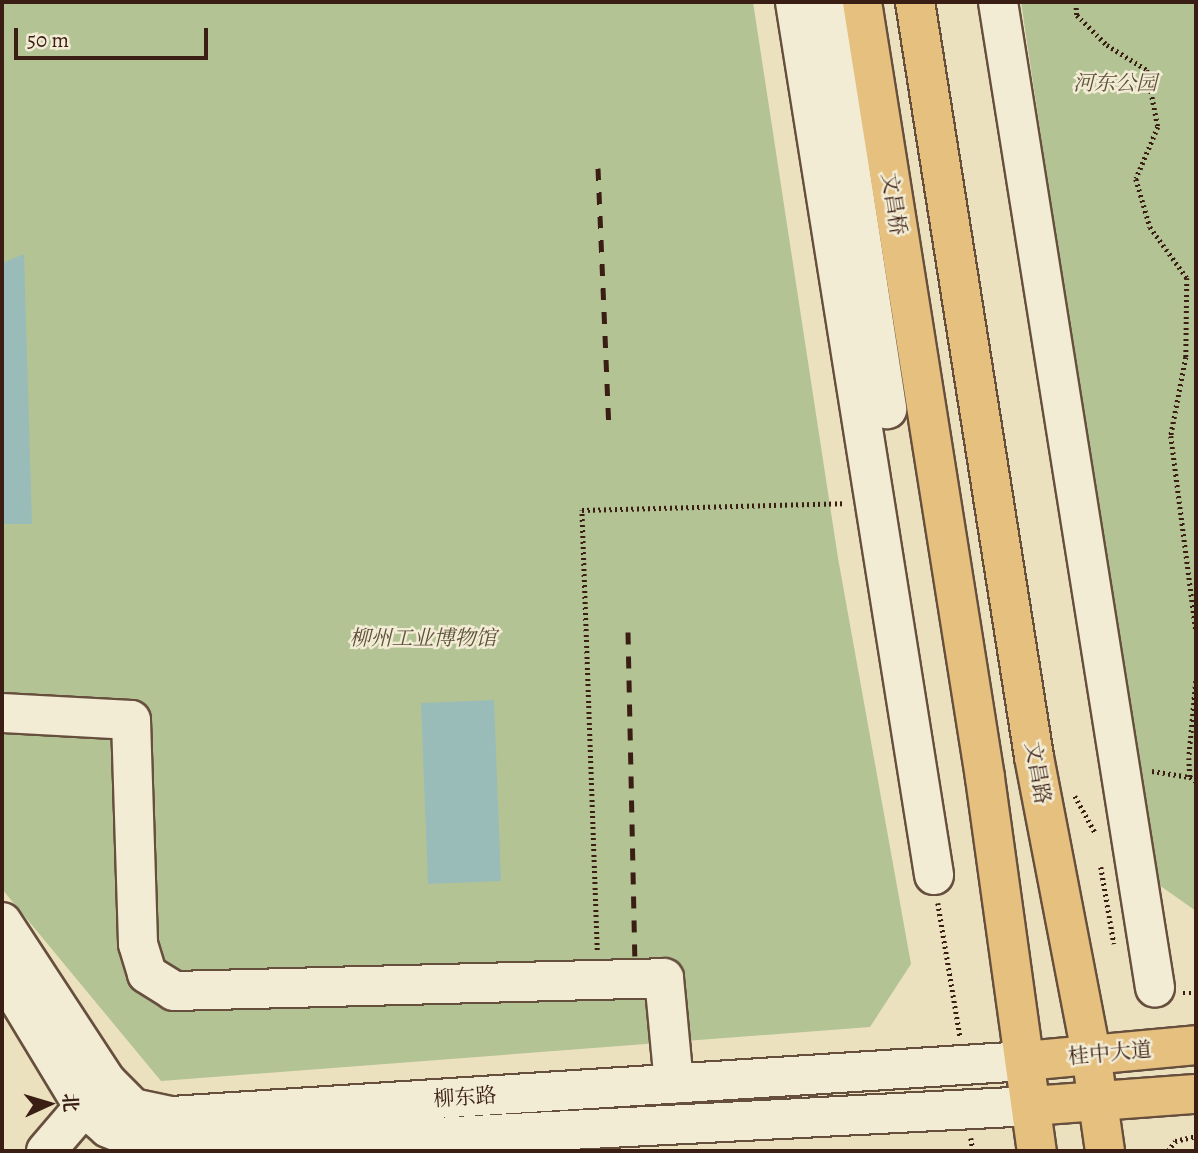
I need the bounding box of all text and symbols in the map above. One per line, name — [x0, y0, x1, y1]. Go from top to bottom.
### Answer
scale bar — [18, 14, 212, 58]
text: 50 m — [27, 26, 69, 54]
park label: 河东公园 — [1073, 70, 1157, 96]
street label: 文昌桥 — [877, 171, 911, 237]
park label: 柳州工业博物馆 — [350, 625, 496, 651]
street label: 文昌路 — [1020, 740, 1056, 806]
street label: 桂中大道 — [1067, 1037, 1153, 1069]
north arrow — [14, 1069, 84, 1139]
street label: 柳东路 — [433, 1082, 497, 1112]
text: 北 — [56, 1092, 84, 1113]

